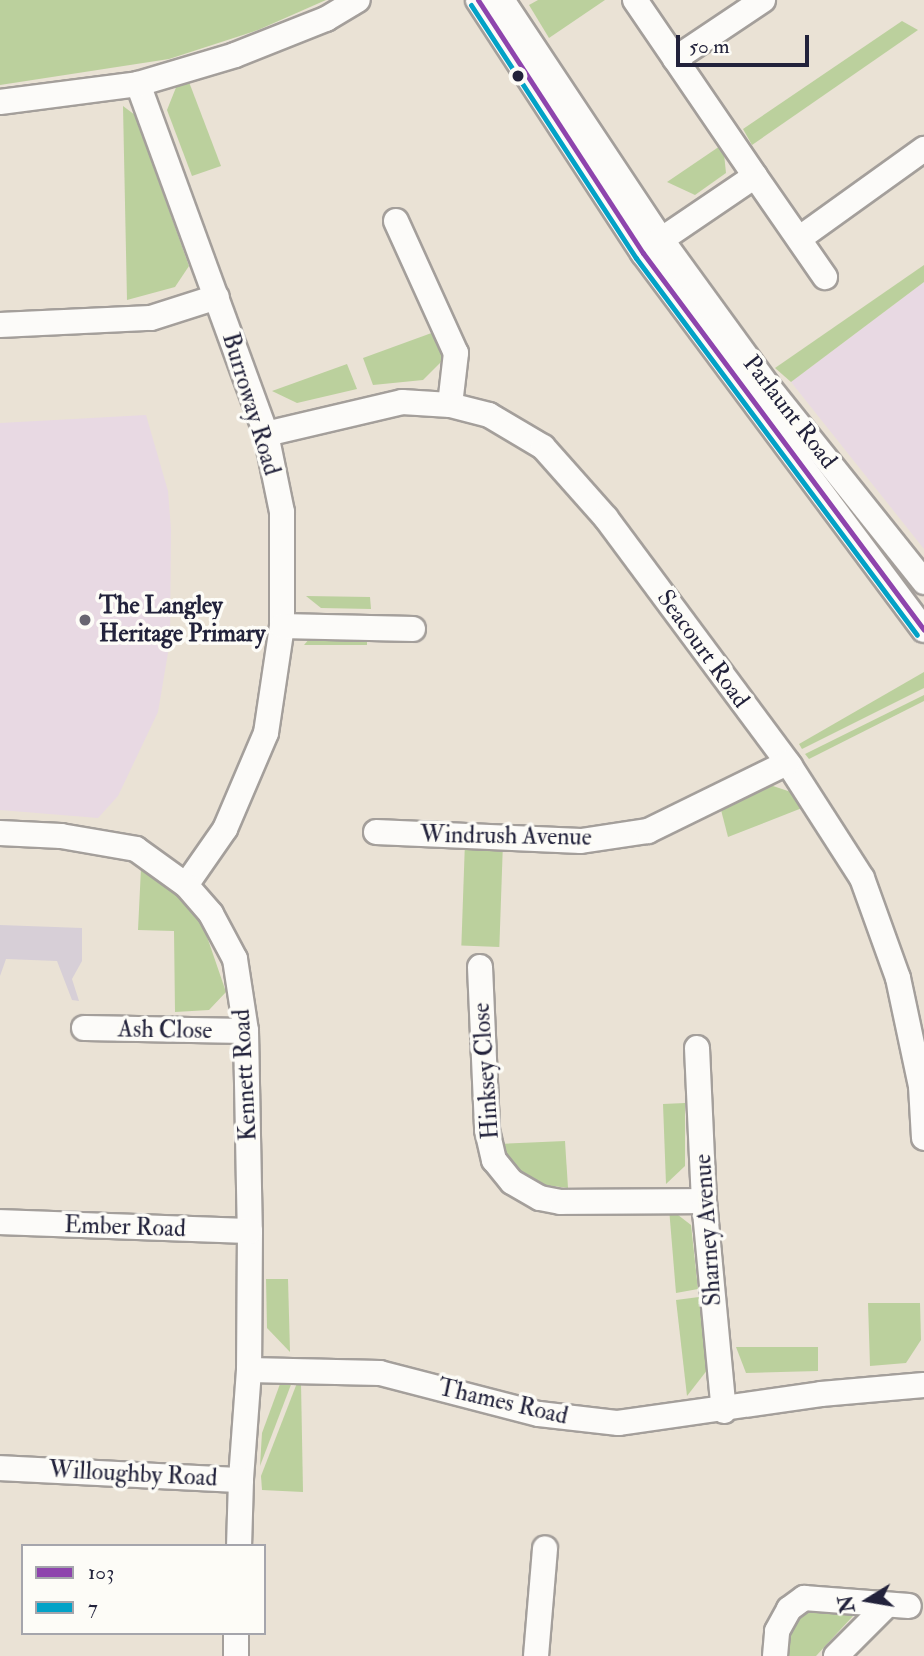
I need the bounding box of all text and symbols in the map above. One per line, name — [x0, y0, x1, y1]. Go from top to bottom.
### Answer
scale bar — [679, 21, 812, 65]
text: 50 m — [689, 33, 730, 60]
unlabelled marker — [511, 69, 525, 83]
street label: Burroway Road — [216, 329, 286, 479]
street label: Parlaunt Road — [737, 350, 843, 474]
street label: Seacourt Road — [651, 584, 755, 714]
place label: The Langley Heritage Primary — [99, 592, 265, 648]
marker: The Langley Heritage Primary — [77, 612, 93, 628]
street label: Windrush Avenue — [420, 820, 592, 852]
street label: Hinksey Close — [467, 1002, 505, 1140]
street label: Kennett Road — [227, 1008, 263, 1142]
street label: Ash Close — [118, 1015, 212, 1045]
street label: Sharney Avenue — [688, 1153, 728, 1307]
street label: Ember Road — [64, 1210, 186, 1244]
street label: Thames Road — [435, 1373, 571, 1431]
street label: Willoughby Road — [48, 1455, 218, 1493]
legend — [21, 1544, 266, 1635]
text: 103 — [88, 1559, 114, 1586]
north arrow — [833, 1565, 903, 1635]
text: N — [834, 1593, 861, 1615]
text: 7 — [88, 1594, 98, 1621]

